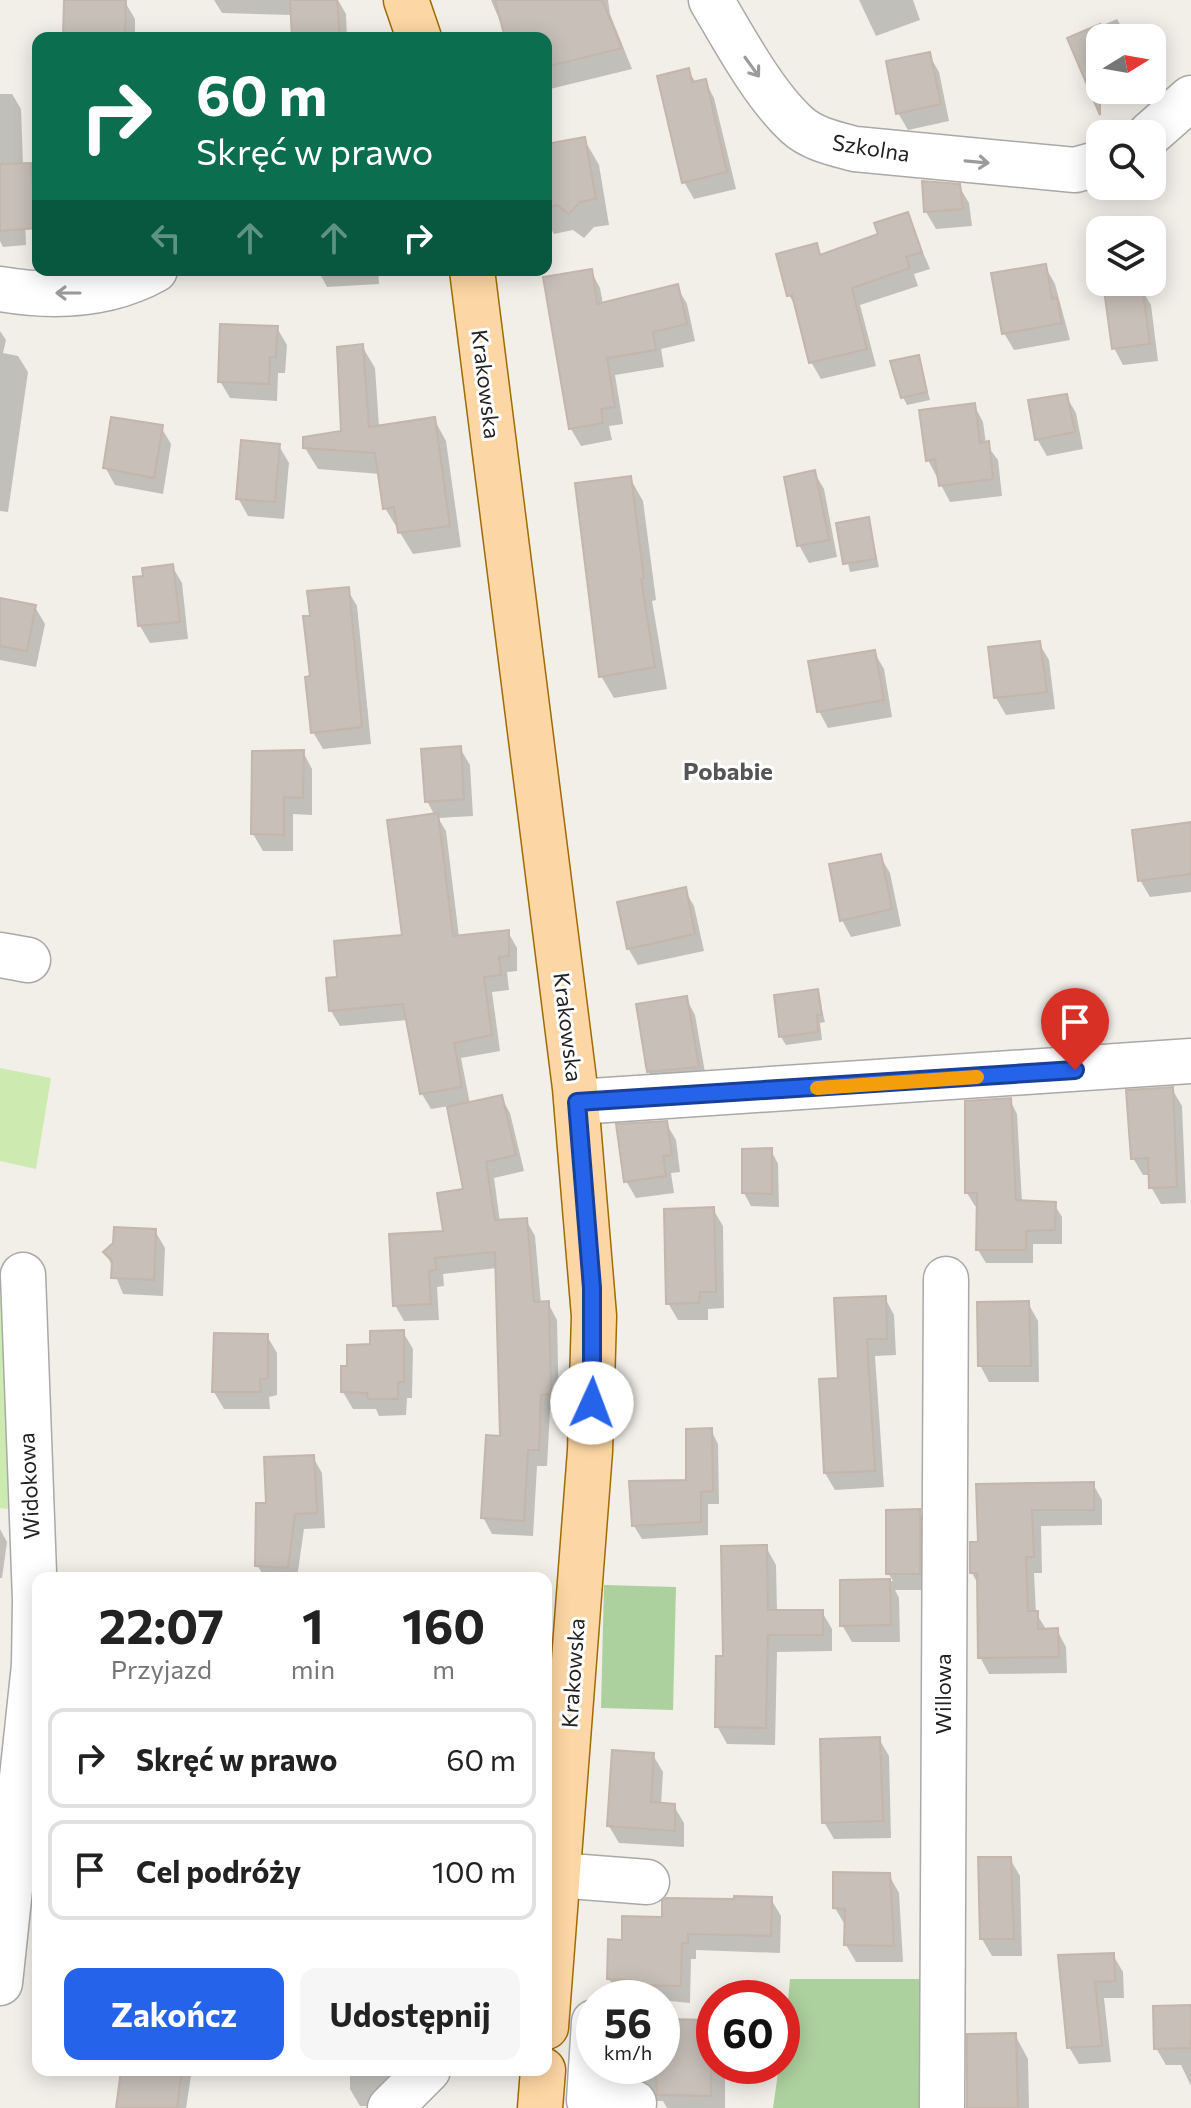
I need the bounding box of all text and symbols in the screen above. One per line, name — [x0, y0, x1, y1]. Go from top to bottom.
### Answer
north arrow — [1086, 24, 1166, 104]
map controls — [1086, 24, 1166, 296]
one-way arrow — [744, 55, 760, 77]
text: 60 m — [196, 59, 327, 128]
icon: right — [64, 64, 168, 168]
button: search — [1086, 120, 1166, 200]
text: Skręć w prawo — [196, 128, 433, 172]
street label: Szkolna — [830, 128, 912, 167]
one-way arrow — [963, 155, 990, 170]
icon: left — [144, 216, 188, 260]
icon: ahead — [228, 216, 272, 260]
icon: ahead — [312, 216, 356, 260]
icon: right — [396, 216, 440, 260]
button: layers — [1086, 216, 1166, 296]
one-way arrow — [55, 285, 82, 300]
street label: Krakowska — [466, 328, 507, 440]
district label: Pobabie — [683, 756, 773, 785]
street label: Krakowska — [548, 971, 589, 1083]
pin — [1041, 988, 1109, 1070]
icon: arrive — [1053, 1000, 1097, 1044]
position arrow — [550, 1361, 634, 1445]
street label: Widokowa — [12, 1432, 45, 1540]
text: 22:07 — [99, 1595, 224, 1654]
text: 1 — [302, 1595, 324, 1654]
text: 160 — [402, 1595, 485, 1654]
street label: Krakowska — [555, 1617, 590, 1729]
text: Przyjazd — [111, 1653, 212, 1684]
text: min — [291, 1653, 335, 1684]
text: m — [432, 1653, 455, 1684]
street label: Willowa — [929, 1654, 956, 1734]
icon: right — [68, 1736, 112, 1780]
text: Skręć w prawo — [136, 1740, 337, 1777]
text: 60 m — [446, 1740, 516, 1777]
icon: arrive — [68, 1848, 112, 1892]
text: Cel podróży — [136, 1852, 301, 1889]
text: 100 m — [432, 1852, 516, 1889]
button: Zakończ — [64, 1968, 284, 2060]
button: Udostępnij — [300, 1968, 520, 2060]
speed limit sign: 60 — [696, 1980, 800, 2084]
text: 56 — [604, 1997, 652, 2046]
text: km/h — [604, 2040, 652, 2064]

